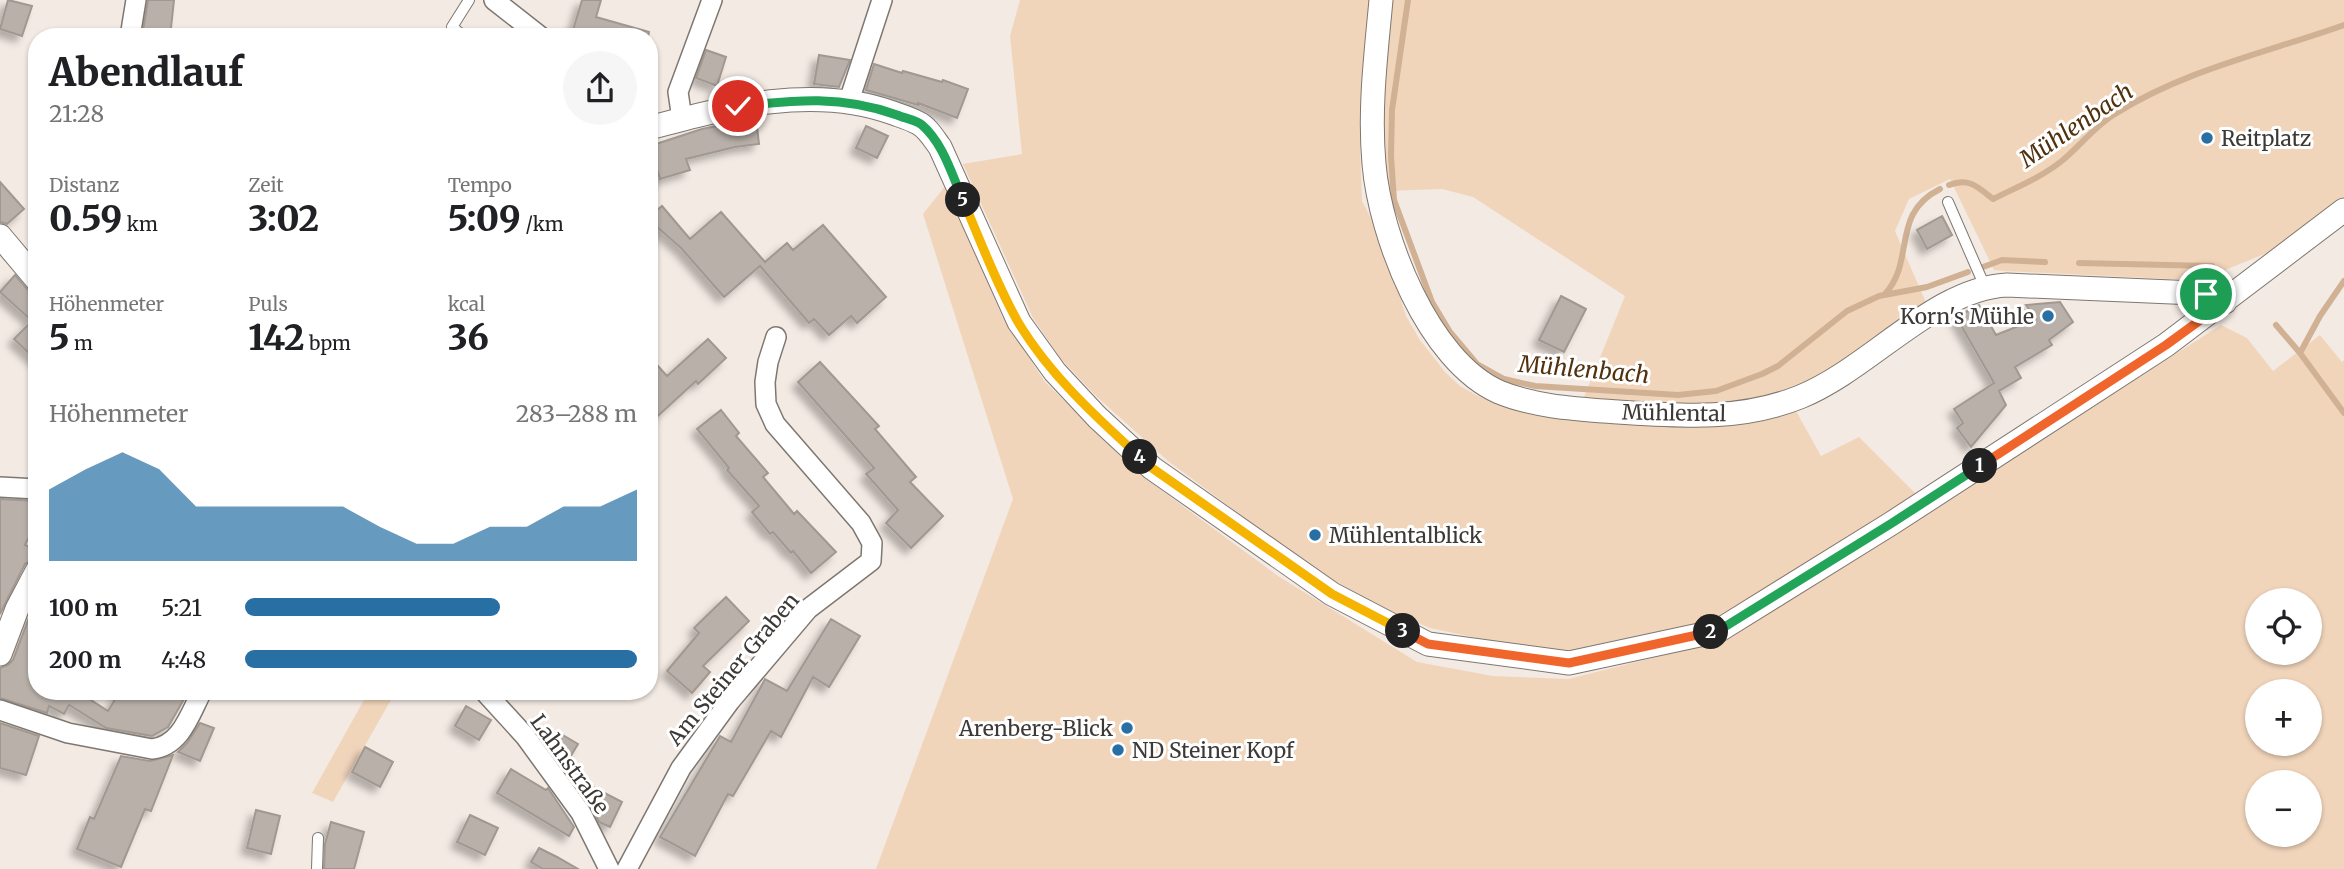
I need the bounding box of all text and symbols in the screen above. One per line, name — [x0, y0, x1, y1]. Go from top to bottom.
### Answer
text: Abendlauf — [49, 49, 244, 96]
button: share — [563, 51, 637, 125]
pin — [708, 76, 768, 136]
water label: Mühlenbach — [2013, 76, 2138, 174]
icon: check — [719, 87, 757, 125]
text: 21:28 — [49, 99, 104, 128]
place label: Reitplatz — [2221, 125, 2311, 152]
marker: Reitplatz — [2199, 130, 2215, 146]
text: Distanz — [49, 173, 119, 197]
text: Zeit — [248, 173, 284, 197]
text: Tempo — [448, 173, 512, 197]
pin: 5 — [946, 182, 981, 218]
text: 5 — [957, 187, 968, 211]
text: 0.59 — [49, 197, 122, 241]
text: 3:02 — [248, 197, 319, 241]
text: 5:09 — [448, 197, 521, 241]
text: km — [122, 212, 158, 236]
text: /km — [521, 212, 564, 236]
pin — [2176, 264, 2236, 324]
icon: arrive — [2187, 275, 2225, 313]
text: Höhenmeter — [49, 292, 164, 316]
text: Puls — [248, 292, 288, 316]
text: kcal — [448, 292, 485, 316]
place label: Korn's Mühle — [1900, 303, 2034, 330]
marker: Korn's Mühle — [2040, 308, 2056, 324]
text: 5 — [49, 316, 69, 360]
text: 142 — [248, 316, 305, 360]
text: 36 — [448, 316, 489, 360]
text: m — [69, 331, 93, 355]
text: bpm — [305, 331, 351, 355]
water label: Mühlenbach — [1517, 349, 1650, 389]
text: Höhenmeter — [49, 399, 188, 428]
text: 283–288 m — [516, 399, 637, 428]
street label: Mühlental — [1622, 399, 1727, 427]
pin: 4 — [1122, 440, 1158, 475]
text: 4 — [1133, 444, 1146, 468]
pin: 1 — [1962, 448, 1997, 484]
text: 1 — [1975, 453, 1984, 477]
place label: Mühlentalblick — [1329, 522, 1483, 549]
marker: Mühlentalblick — [1307, 527, 1323, 543]
street label: Am Steiner Graben — [661, 587, 805, 752]
map controls — [2245, 588, 2322, 847]
button: locate — [2245, 588, 2322, 665]
text: 100 m — [49, 593, 118, 622]
text: 5:21 — [161, 593, 202, 622]
pin: 3 — [1386, 614, 1420, 648]
pin: 2 — [1694, 614, 1728, 650]
text: 3 — [1397, 618, 1408, 642]
text: 2 — [1705, 619, 1716, 643]
text: 200 m — [49, 645, 121, 674]
text: 4:48 — [161, 645, 206, 674]
button: + — [2245, 679, 2322, 756]
street label: Lahnstraße — [525, 709, 615, 819]
place label: Arenberg-Blick — [958, 715, 1114, 742]
marker: Arenberg-Blick — [1119, 720, 1135, 736]
place label: ND Steiner Kopf — [1132, 737, 1295, 764]
marker: ND Steiner Kopf — [1110, 742, 1126, 758]
button: − — [2245, 770, 2322, 847]

